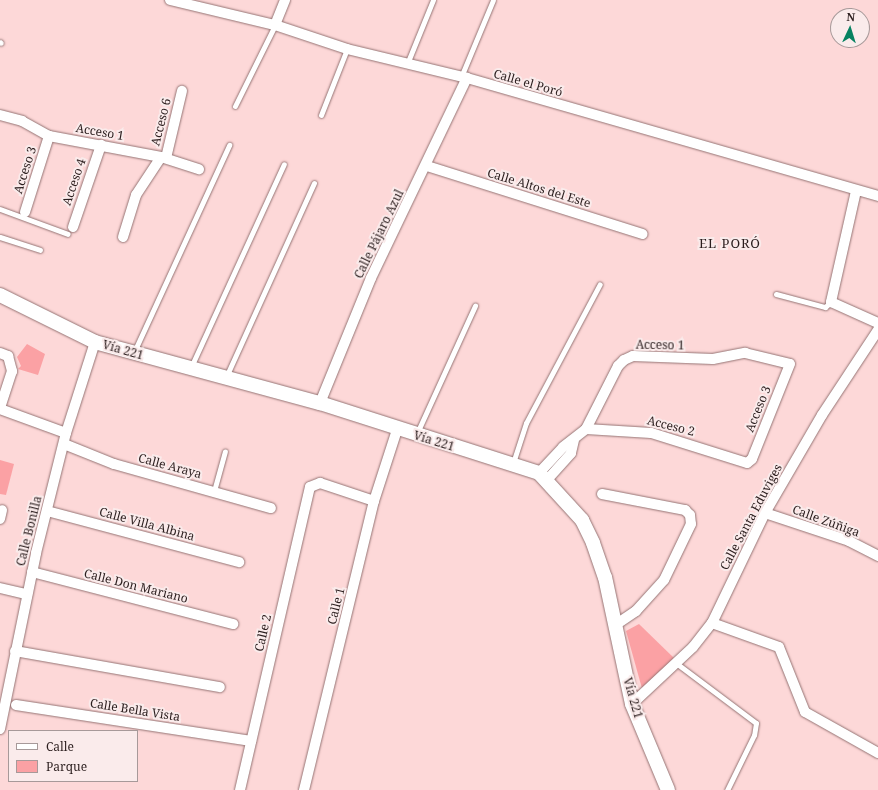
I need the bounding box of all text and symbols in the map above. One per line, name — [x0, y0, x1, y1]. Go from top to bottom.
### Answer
north arrow — [830, 8, 870, 48]
text: N — [846, 9, 856, 24]
street label: Calle el Poró — [492, 66, 564, 100]
street label: Acceso 6 — [148, 97, 174, 147]
street label: Acceso 1 — [75, 121, 125, 143]
street label: Acceso 3 — [11, 145, 39, 195]
street label: Acceso 4 — [59, 157, 89, 207]
street label: Calle Altos del Este — [486, 165, 592, 211]
street label: Calle Pájaro Azul — [351, 187, 407, 281]
district label: EL PORÓ — [699, 235, 761, 251]
street label: Vía 221 — [101, 337, 145, 363]
street label: Acceso 1 — [636, 337, 684, 353]
street label: Acceso 3 — [742, 384, 774, 434]
street label: Acceso 2 — [646, 413, 696, 439]
street label: Vía 221 — [412, 428, 456, 454]
street label: Calle Araya — [137, 451, 203, 481]
street label: Calle Santa Eduviges — [717, 462, 785, 572]
street label: Calle Bonilla — [13, 494, 45, 568]
street label: Calle Zúñiga — [790, 502, 862, 540]
street label: Calle Villa Albina — [98, 504, 196, 544]
street label: Calle Don Mariano — [83, 566, 189, 606]
street label: Calle 1 — [324, 586, 348, 626]
street label: Calle 2 — [252, 613, 274, 653]
street label: Vía 221 — [620, 676, 646, 720]
street label: Calle Bella Vista — [89, 696, 181, 724]
legend — [8, 730, 138, 782]
text: Calle — [46, 738, 74, 755]
text: Parque — [46, 758, 87, 775]

